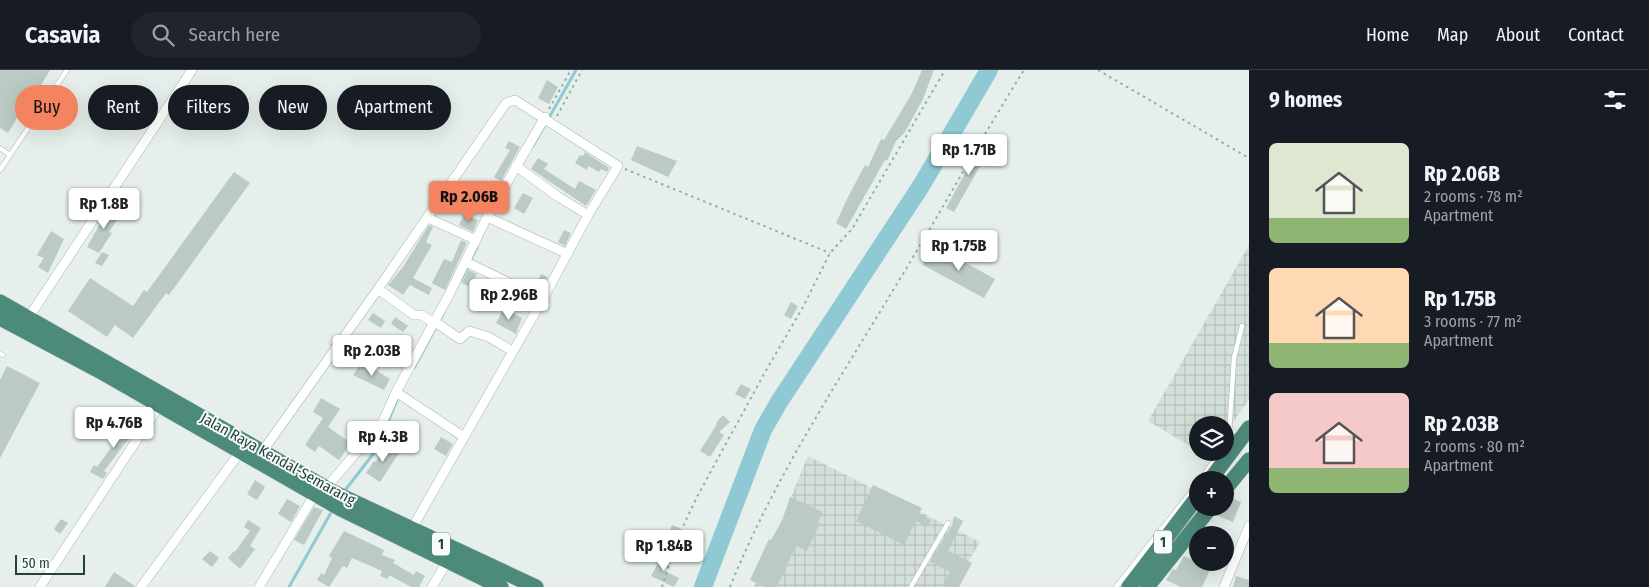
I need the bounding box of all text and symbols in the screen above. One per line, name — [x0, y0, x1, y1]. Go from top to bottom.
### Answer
search box — [131, 12, 481, 57]
text: Casavia — [25, 21, 101, 49]
icon: search — [149, 21, 177, 49]
text: Search here — [189, 23, 280, 46]
text: Home — [1366, 24, 1409, 46]
text: Map — [1437, 24, 1468, 46]
text: About — [1496, 24, 1540, 46]
text: Contact — [1568, 24, 1624, 46]
chip: Buy — [15, 85, 78, 130]
chip: Rent — [88, 85, 158, 130]
chip: Filters — [168, 85, 249, 130]
chip: New — [259, 85, 327, 130]
chip: Apartment — [337, 85, 451, 130]
icon: filters — [1601, 86, 1629, 114]
text: 9 homes — [1269, 87, 1342, 113]
pin: Rp 1.71B — [917, 134, 1021, 176]
text: Rp 1.71B — [942, 140, 996, 159]
text: Rp 2.06B — [1424, 161, 1500, 187]
icon: home — [1309, 163, 1369, 223]
pin: Rp 2.06B — [417, 180, 521, 223]
text: Rp 2.06B — [440, 187, 498, 206]
text: 2 rooms · 78 m² — [1424, 187, 1523, 206]
pin: Rp 1.8B — [58, 188, 150, 230]
text: Rp 1.8B — [80, 194, 128, 213]
text: Apartment — [1424, 206, 1493, 225]
pin: Rp 1.75B — [907, 230, 1011, 272]
text: Rp 1.75B — [932, 236, 986, 255]
pin: Rp 2.96B — [457, 278, 561, 321]
text: Rp 2.96B — [480, 285, 538, 304]
text: Rp 1.75B — [1424, 286, 1496, 312]
icon: home — [1309, 288, 1369, 348]
text: 3 rooms · 77 m² — [1424, 312, 1522, 331]
text: Apartment — [1424, 331, 1493, 350]
pin: Rp 2.03B — [320, 334, 424, 377]
text: Rp 2.03B — [344, 341, 400, 360]
pin: Rp 4.76B — [62, 406, 166, 449]
street label: Jalan Raya Kendal-Semarang — [197, 409, 359, 509]
text: Rp 2.03B — [1424, 411, 1499, 437]
text: Rp 4.76B — [86, 413, 142, 432]
icon: home — [1309, 413, 1369, 473]
map controls — [1189, 416, 1234, 571]
button: layers — [1189, 416, 1234, 461]
pin: Rp 4.3B — [337, 420, 429, 463]
text: Rp 4.3B — [358, 427, 408, 446]
text: 2 rooms · 80 m² — [1424, 437, 1525, 456]
text: Apartment — [1424, 456, 1493, 475]
button: + — [1189, 471, 1234, 516]
button: − — [1189, 526, 1234, 571]
pin: Rp 1.84B — [612, 530, 716, 572]
road number: 1 — [1154, 531, 1172, 554]
road number: 1 — [432, 532, 450, 556]
text: Rp 1.84B — [635, 536, 693, 555]
scale bar — [15, 552, 85, 575]
text: 50 m — [22, 555, 50, 572]

